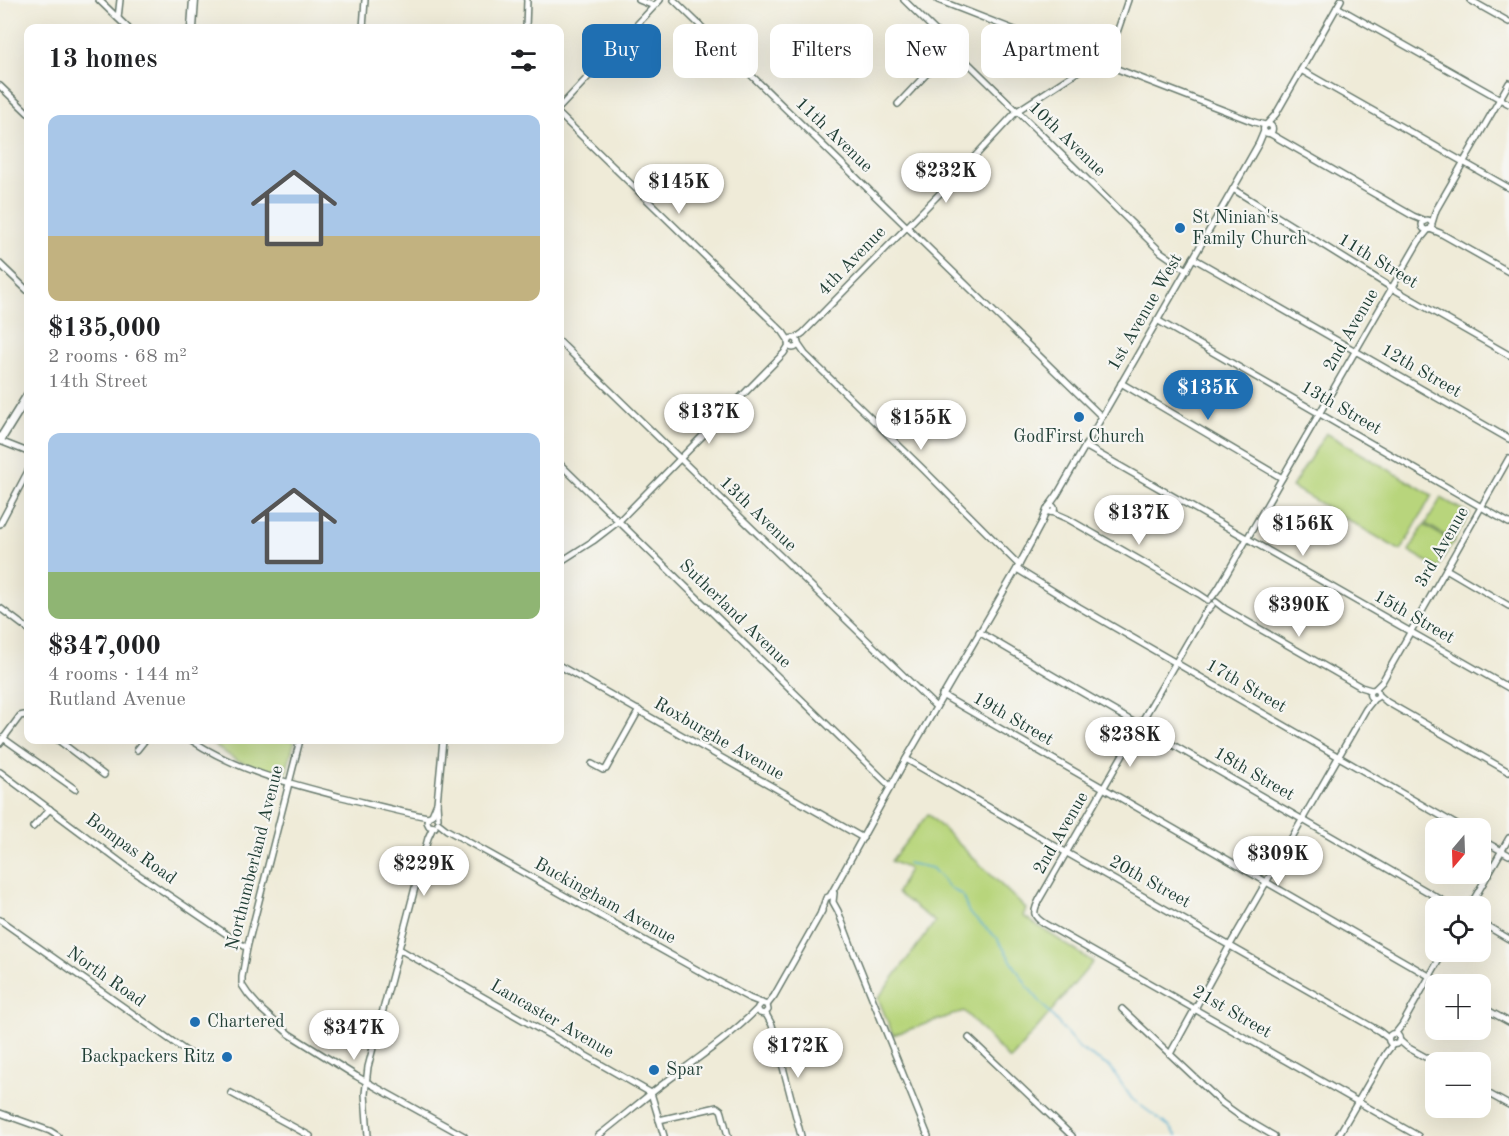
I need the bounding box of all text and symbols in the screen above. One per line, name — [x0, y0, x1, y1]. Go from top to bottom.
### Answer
chip: Buy — [582, 24, 661, 78]
chip: Rent — [673, 24, 758, 78]
chip: Filters — [770, 24, 873, 78]
chip: New — [885, 24, 969, 78]
chip: Apartment — [981, 24, 1121, 78]
icon: filters — [507, 44, 540, 77]
text: 13 homes — [48, 47, 157, 73]
street label: 11th Avenue — [792, 94, 876, 176]
street label: 10th Avenue — [1025, 98, 1109, 180]
pin: $232K — [904, 153, 988, 204]
icon: home — [240, 154, 348, 262]
text: $232K — [915, 162, 977, 182]
pin: $145K — [637, 164, 721, 215]
text: $145K — [648, 173, 710, 193]
place label: St Ninian's Family Church — [1192, 209, 1307, 248]
marker: St Ninian's Family Church — [1173, 221, 1187, 235]
street label: 4th Avenue — [815, 223, 889, 299]
street label: 11th Street — [1335, 230, 1421, 292]
street label: 1st Avenue West — [1104, 250, 1186, 374]
street label: 2nd Avenue — [1320, 286, 1382, 374]
text: $135,000 — [48, 316, 161, 342]
street label: 12th Street — [1378, 341, 1464, 401]
text: 2 rooms · 68 m² — [48, 347, 187, 367]
pin: $135K — [1166, 370, 1250, 421]
text: 14th Street — [48, 372, 148, 392]
street label: 13th Street — [1298, 378, 1384, 438]
text: $135K — [1177, 379, 1239, 399]
pin: $137K — [667, 394, 751, 445]
pin: $155K — [879, 400, 963, 451]
text: $137K — [678, 403, 740, 423]
text: $155K — [890, 409, 952, 429]
marker: GodFirst Church — [1072, 410, 1086, 424]
place label: GodFirst Church — [1013, 428, 1145, 446]
icon: home — [240, 472, 348, 580]
street label: 13th Avenue — [716, 473, 800, 555]
pin: $137K — [1097, 495, 1181, 546]
text: $137K — [1108, 504, 1170, 524]
street label: 3rd Avenue — [1412, 504, 1472, 590]
pin: $156K — [1261, 506, 1345, 557]
text: $156K — [1272, 515, 1334, 535]
street label: Sutherland Avenue — [676, 556, 794, 672]
pin: $390K — [1257, 587, 1341, 638]
street label: 15th Street — [1371, 587, 1457, 647]
text: $390K — [1268, 596, 1330, 616]
text: $347,000 — [48, 634, 161, 660]
street label: 17th Street — [1203, 656, 1289, 716]
text: 4 rooms · 144 m² — [48, 665, 198, 685]
street label: 19th Street — [970, 689, 1056, 749]
text: Rutland Avenue — [48, 690, 186, 710]
street label: Roxburghe Avenue — [651, 694, 787, 784]
pin: $238K — [1088, 717, 1172, 768]
text: $238K — [1099, 726, 1161, 746]
street label: 18th Street — [1211, 744, 1297, 804]
street label: Northumberland Avenue — [223, 764, 287, 952]
street label: 2nd Avenue — [1030, 789, 1092, 877]
street label: Bompas Road — [83, 810, 179, 888]
north arrow — [1425, 818, 1491, 884]
map controls — [1425, 818, 1491, 1118]
pin: $309K — [1236, 836, 1320, 887]
text: $309K — [1247, 845, 1309, 865]
pin: $229K — [382, 846, 466, 897]
street label: 20th Street — [1106, 852, 1194, 912]
text: $229K — [393, 855, 455, 875]
street label: Buckingham Avenue — [531, 855, 679, 947]
button: locate — [1425, 896, 1491, 962]
street label: North Road — [63, 943, 149, 1011]
button: + — [1425, 974, 1491, 1040]
street label: Lancaster Avenue — [487, 976, 617, 1062]
street label: 21st Street — [1190, 982, 1274, 1042]
pin: $347K — [312, 1010, 396, 1061]
place label: Chartered — [207, 1013, 285, 1031]
marker: Chartered — [188, 1015, 202, 1029]
text: $347K — [323, 1019, 385, 1039]
pin: $172K — [756, 1028, 840, 1079]
text: $172K — [767, 1037, 829, 1057]
place label: Backpackers Ritz — [81, 1048, 215, 1066]
marker: Backpackers Ritz — [220, 1050, 234, 1064]
button: − — [1425, 1052, 1491, 1118]
place label: Spar — [666, 1061, 703, 1079]
marker: Spar — [647, 1063, 661, 1077]

